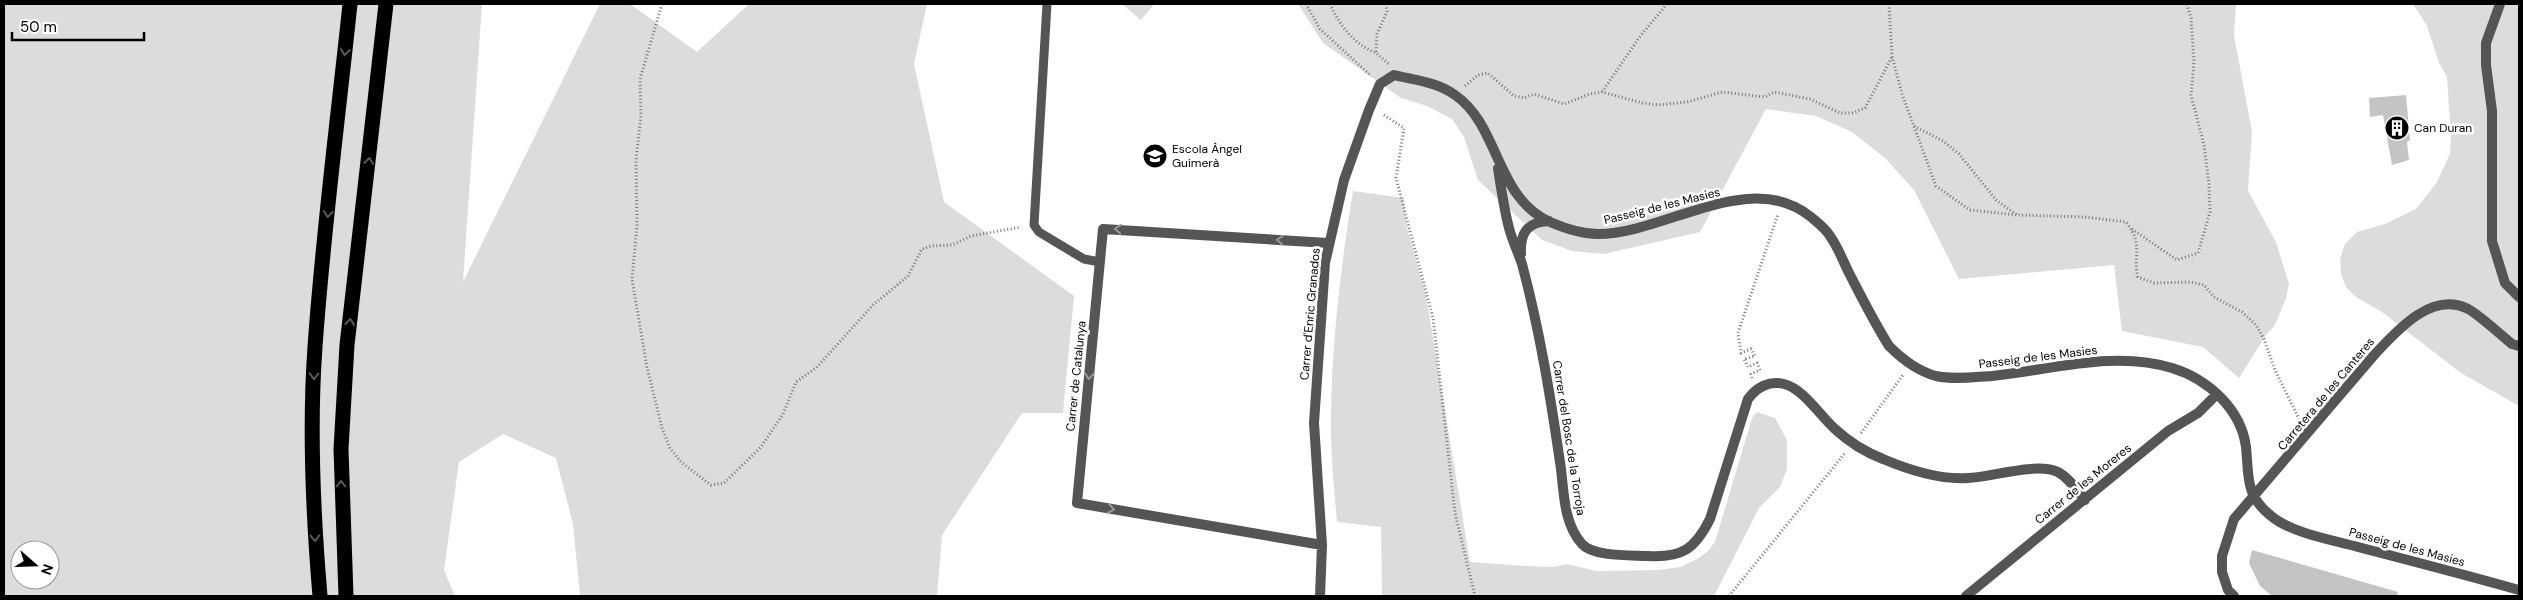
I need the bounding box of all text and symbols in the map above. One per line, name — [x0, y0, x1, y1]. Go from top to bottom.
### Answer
scale bar — [12, 10, 145, 42]
text: 50 m — [20, 17, 57, 37]
one-way arrow — [340, 49, 351, 57]
building icon: Can Duran — [2384, 115, 2410, 141]
place label: Can Duran — [2414, 120, 2472, 136]
place label: Escola Àngel Guimerà — [1172, 141, 1242, 171]
school or university icon: Escola Àngel Guimerà — [1142, 143, 1168, 169]
one-way arrow — [363, 157, 374, 165]
street label: Passeig de les Masies — [1602, 184, 1722, 228]
one-way arrow — [323, 210, 334, 218]
one-way arrow — [1113, 224, 1121, 235]
one-way arrow — [1275, 234, 1283, 245]
street label: Carrer d'Enric Granados — [1296, 247, 1324, 381]
one-way arrow — [344, 318, 355, 326]
street label: Carrer de Catalunya — [1062, 320, 1090, 432]
street label: Carretera de les Canteres — [2274, 334, 2378, 454]
street label: Passeig de les Masies — [1978, 342, 2098, 372]
street label: Carrer del Bosc de la Torroja — [1549, 359, 1589, 517]
one-way arrow — [309, 372, 319, 380]
one-way arrow — [1084, 372, 1095, 380]
street label: Carrer de les Moreres — [2031, 440, 2135, 528]
one-way arrow — [336, 480, 346, 488]
one-way arrow — [1107, 504, 1115, 514]
street label: Passeig de les Masies — [2347, 524, 2467, 570]
one-way arrow — [310, 534, 321, 542]
north arrow — [10, 540, 60, 590]
text: N — [37, 562, 57, 577]

